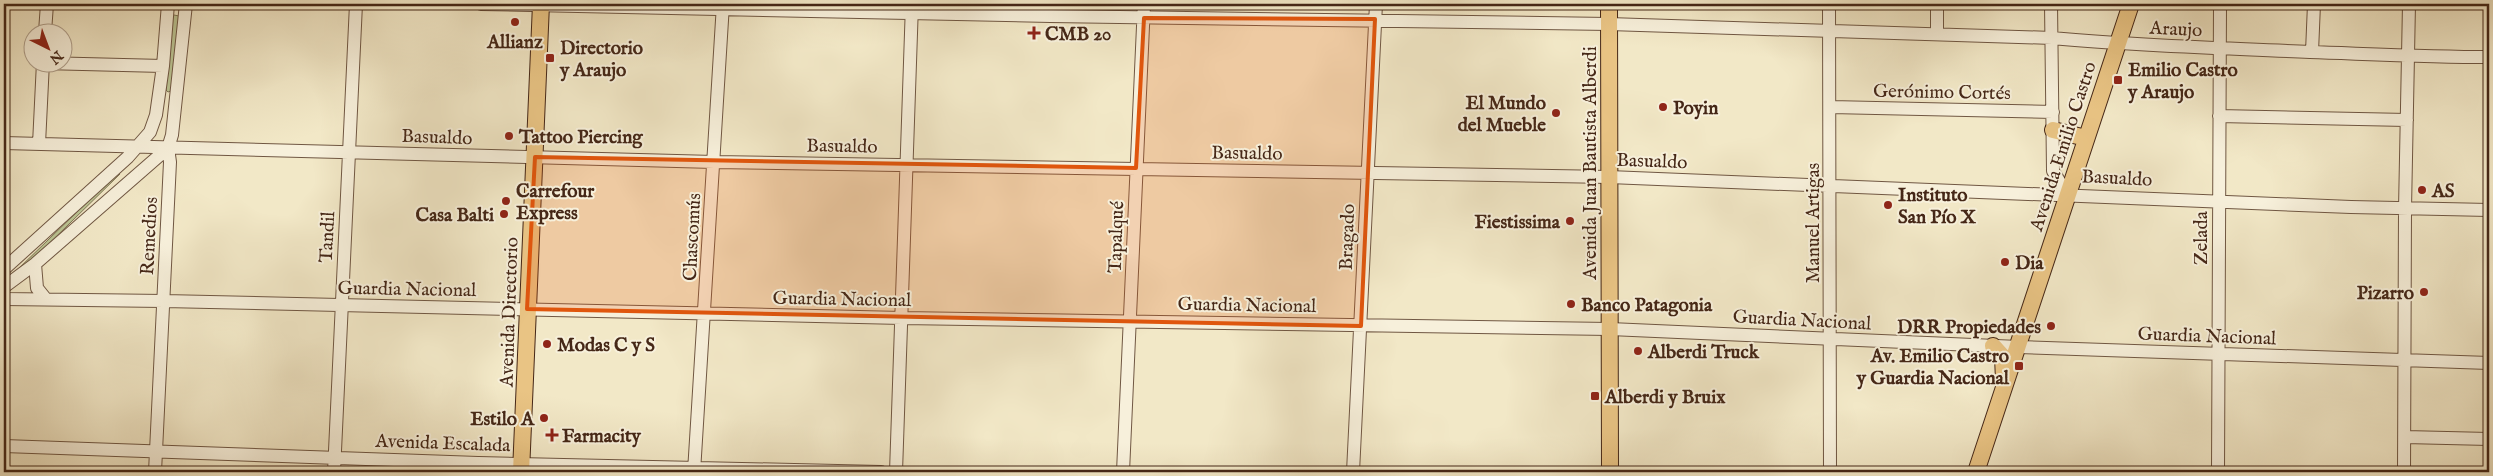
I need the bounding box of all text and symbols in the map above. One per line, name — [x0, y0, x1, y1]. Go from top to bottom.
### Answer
marker: Allianz — [509, 16, 521, 28]
street label: Araujo — [2148, 17, 2203, 43]
north arrow — [22, 22, 72, 72]
place label: CMB 20 — [1045, 23, 1111, 47]
marker: CMB 20 — [1027, 26, 1041, 40]
place label: Allianz — [486, 31, 543, 55]
place label: Directorio y Araujo — [559, 37, 643, 83]
text: N — [46, 46, 67, 68]
street label: Avenida Juan Bautista Alberdi — [1579, 46, 1603, 281]
marker: Directorio y Araujo — [544, 52, 556, 64]
street label: Avenida Emilio Castro — [2025, 59, 2103, 235]
place label: Emilio Castro y Araujo — [2127, 59, 2238, 105]
marker: Emilio Castro y Araujo — [2112, 74, 2124, 86]
street label: Gerónimo Cortés — [1873, 80, 2011, 106]
place label: El Mundo del Mueble — [1458, 92, 1546, 138]
place label: Poyin — [1673, 97, 1718, 121]
marker: Poyin — [1657, 101, 1669, 113]
marker: El Mundo del Mueble — [1550, 107, 1562, 119]
street label: Basualdo — [401, 125, 473, 151]
place label: Tattoo Piercing — [518, 126, 643, 150]
marker: Tattoo Piercing — [503, 130, 515, 142]
street label: Basualdo — [806, 134, 878, 160]
street label: Basualdo — [1211, 141, 1283, 167]
street label: Basualdo — [1616, 149, 1688, 175]
street label: Manuel Artigas — [1802, 163, 1826, 283]
street label: Basualdo — [2081, 165, 2153, 193]
place label: Carrefour Express — [516, 180, 595, 226]
place label: AS — [2431, 180, 2455, 204]
place label: Instituto San Pío X — [1898, 184, 1977, 230]
marker: AS — [2416, 184, 2428, 196]
street label: Chascomús — [679, 193, 707, 282]
marker: Carrefour Express — [500, 195, 512, 207]
street label: Remedios — [136, 196, 164, 276]
marker: Instituto San Pío X — [1882, 199, 1894, 211]
street label: Tapalqué — [1104, 200, 1130, 274]
street label: Bragado — [1335, 203, 1361, 271]
place label: Casa Balti — [416, 204, 494, 228]
marker: Casa Balti — [498, 208, 510, 220]
street label: Tandil — [315, 210, 341, 263]
street label: Zelada — [2190, 210, 2214, 265]
place label: Fiestissima — [1475, 211, 1561, 235]
marker: Fiestissima — [1564, 215, 1576, 227]
street label: Avenida Directorio — [495, 237, 525, 389]
place label: Dia — [2015, 252, 2044, 276]
marker: Dia — [1999, 256, 2011, 268]
street label: Guardia Nacional — [337, 277, 477, 303]
place label: Pizarro — [2357, 282, 2414, 306]
marker: Pizarro — [2418, 286, 2430, 298]
street label: Guardia Nacional — [772, 287, 912, 313]
street label: Guardia Nacional — [1177, 293, 1317, 319]
place label: Banco Patagonia — [1581, 294, 1713, 318]
marker: Banco Patagonia — [1565, 298, 1577, 310]
street label: Guardia Nacional — [1732, 305, 1873, 337]
place label: DRR Propiedades — [1897, 316, 2041, 340]
marker: DRR Propiedades — [2045, 320, 2057, 332]
street label: Guardia Nacional — [2137, 323, 2277, 351]
place label: Modas C y S — [557, 334, 655, 358]
marker: Modas C y S — [541, 338, 553, 350]
place label: Alberdi Truck — [1647, 341, 1760, 365]
marker: Alberdi Truck — [1632, 345, 1644, 357]
place label: Av. Emilio Castro y Guardia Nacional — [1856, 345, 2010, 391]
marker: Av. Emilio Castro y Guardia Nacional — [2013, 360, 2025, 372]
place label: Alberdi y Bruix — [1604, 386, 1726, 410]
marker: Alberdi y Bruix — [1589, 390, 1601, 402]
place label: Estilo A — [470, 408, 535, 432]
marker: Estilo A — [538, 412, 550, 424]
place label: Farmacity — [562, 425, 642, 449]
marker: Farmacity — [546, 429, 558, 441]
street label: Avenida Escalada — [374, 430, 512, 458]

